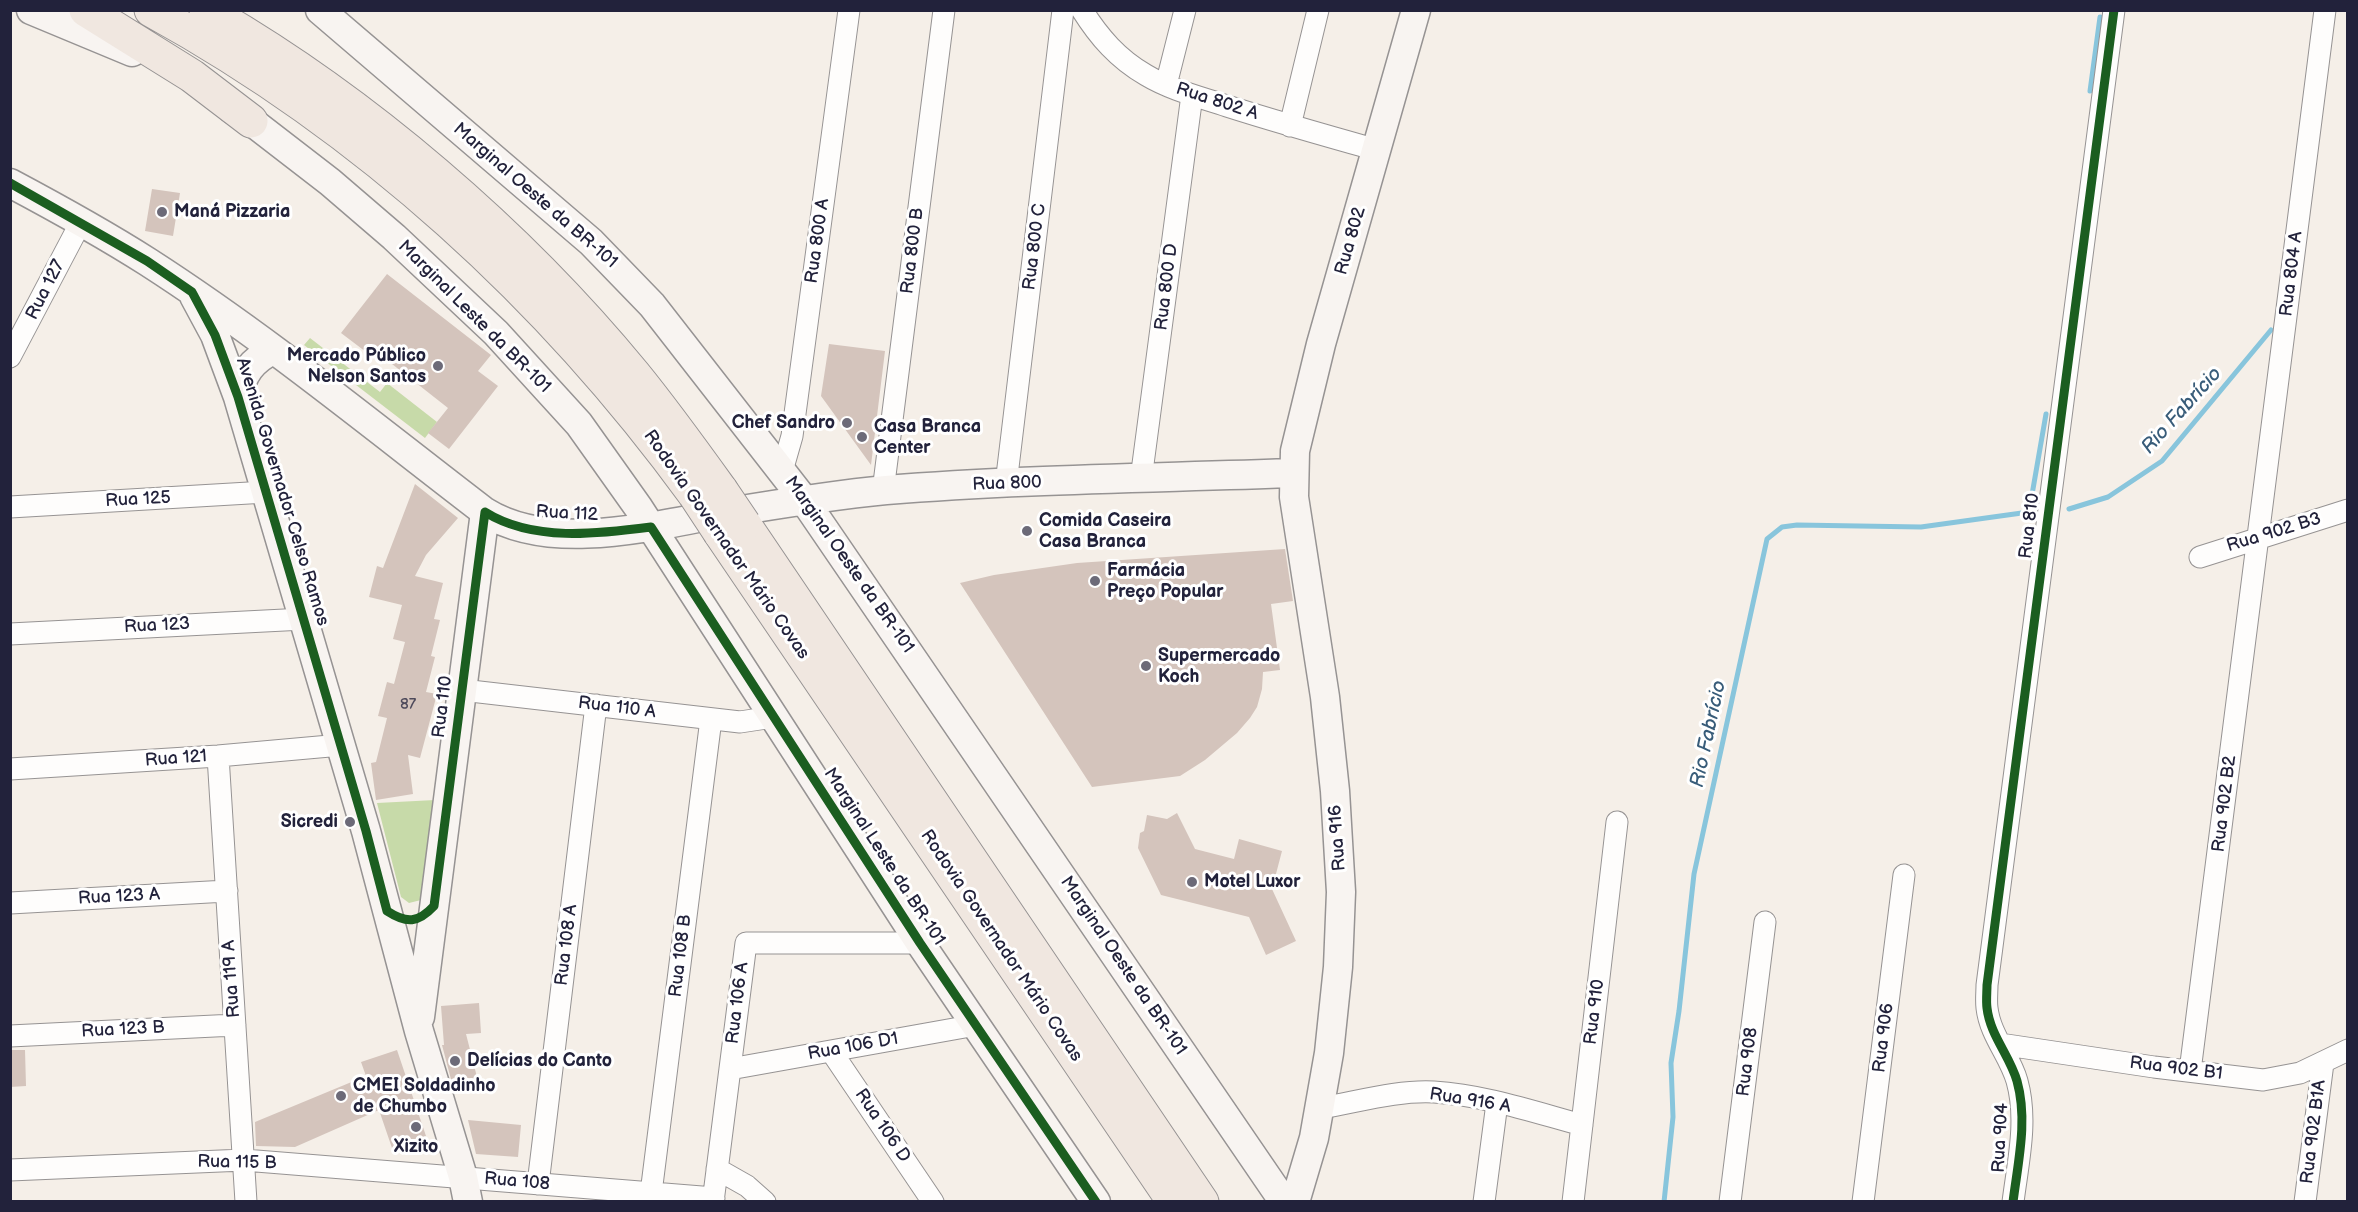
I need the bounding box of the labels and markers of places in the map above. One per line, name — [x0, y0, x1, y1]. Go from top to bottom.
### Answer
place label: Maná Pizzaria — [174, 201, 290, 223]
marker: Maná Pizzaria — [155, 205, 169, 219]
place label: Mercado Público Nelson Santos — [287, 345, 426, 388]
marker: Mercado Público Nelson Santos — [431, 359, 445, 373]
place label: Chef Sandro — [732, 412, 835, 434]
marker: Chef Sandro — [840, 416, 854, 430]
place label: Casa Branca Center — [874, 416, 981, 458]
marker: Casa Branca Center — [855, 430, 869, 444]
place label: Comida Caseira Casa Branca — [1039, 510, 1171, 552]
marker: Comida Caseira Casa Branca — [1020, 524, 1034, 538]
place label: Farmácia Preço Popular — [1107, 560, 1224, 602]
marker: Farmácia Preço Popular — [1088, 574, 1102, 588]
place label: Supermercado Koch — [1158, 645, 1280, 688]
marker: Supermercado Koch — [1139, 659, 1153, 673]
place label: Sicredi — [281, 811, 338, 833]
marker: Sicredi — [343, 815, 357, 829]
place label: Motel Luxor — [1204, 871, 1300, 893]
marker: Motel Luxor — [1185, 875, 1199, 889]
place label: Delícias do Canto — [467, 1050, 612, 1072]
marker: Delícias do Canto — [448, 1054, 462, 1068]
place label: CMEI Soldadinho de Chumbo — [353, 1075, 496, 1118]
marker: CMEI Soldadinho de Chumbo — [334, 1089, 348, 1103]
marker: Xizito — [409, 1120, 423, 1134]
place label: Xizito — [394, 1136, 438, 1158]

